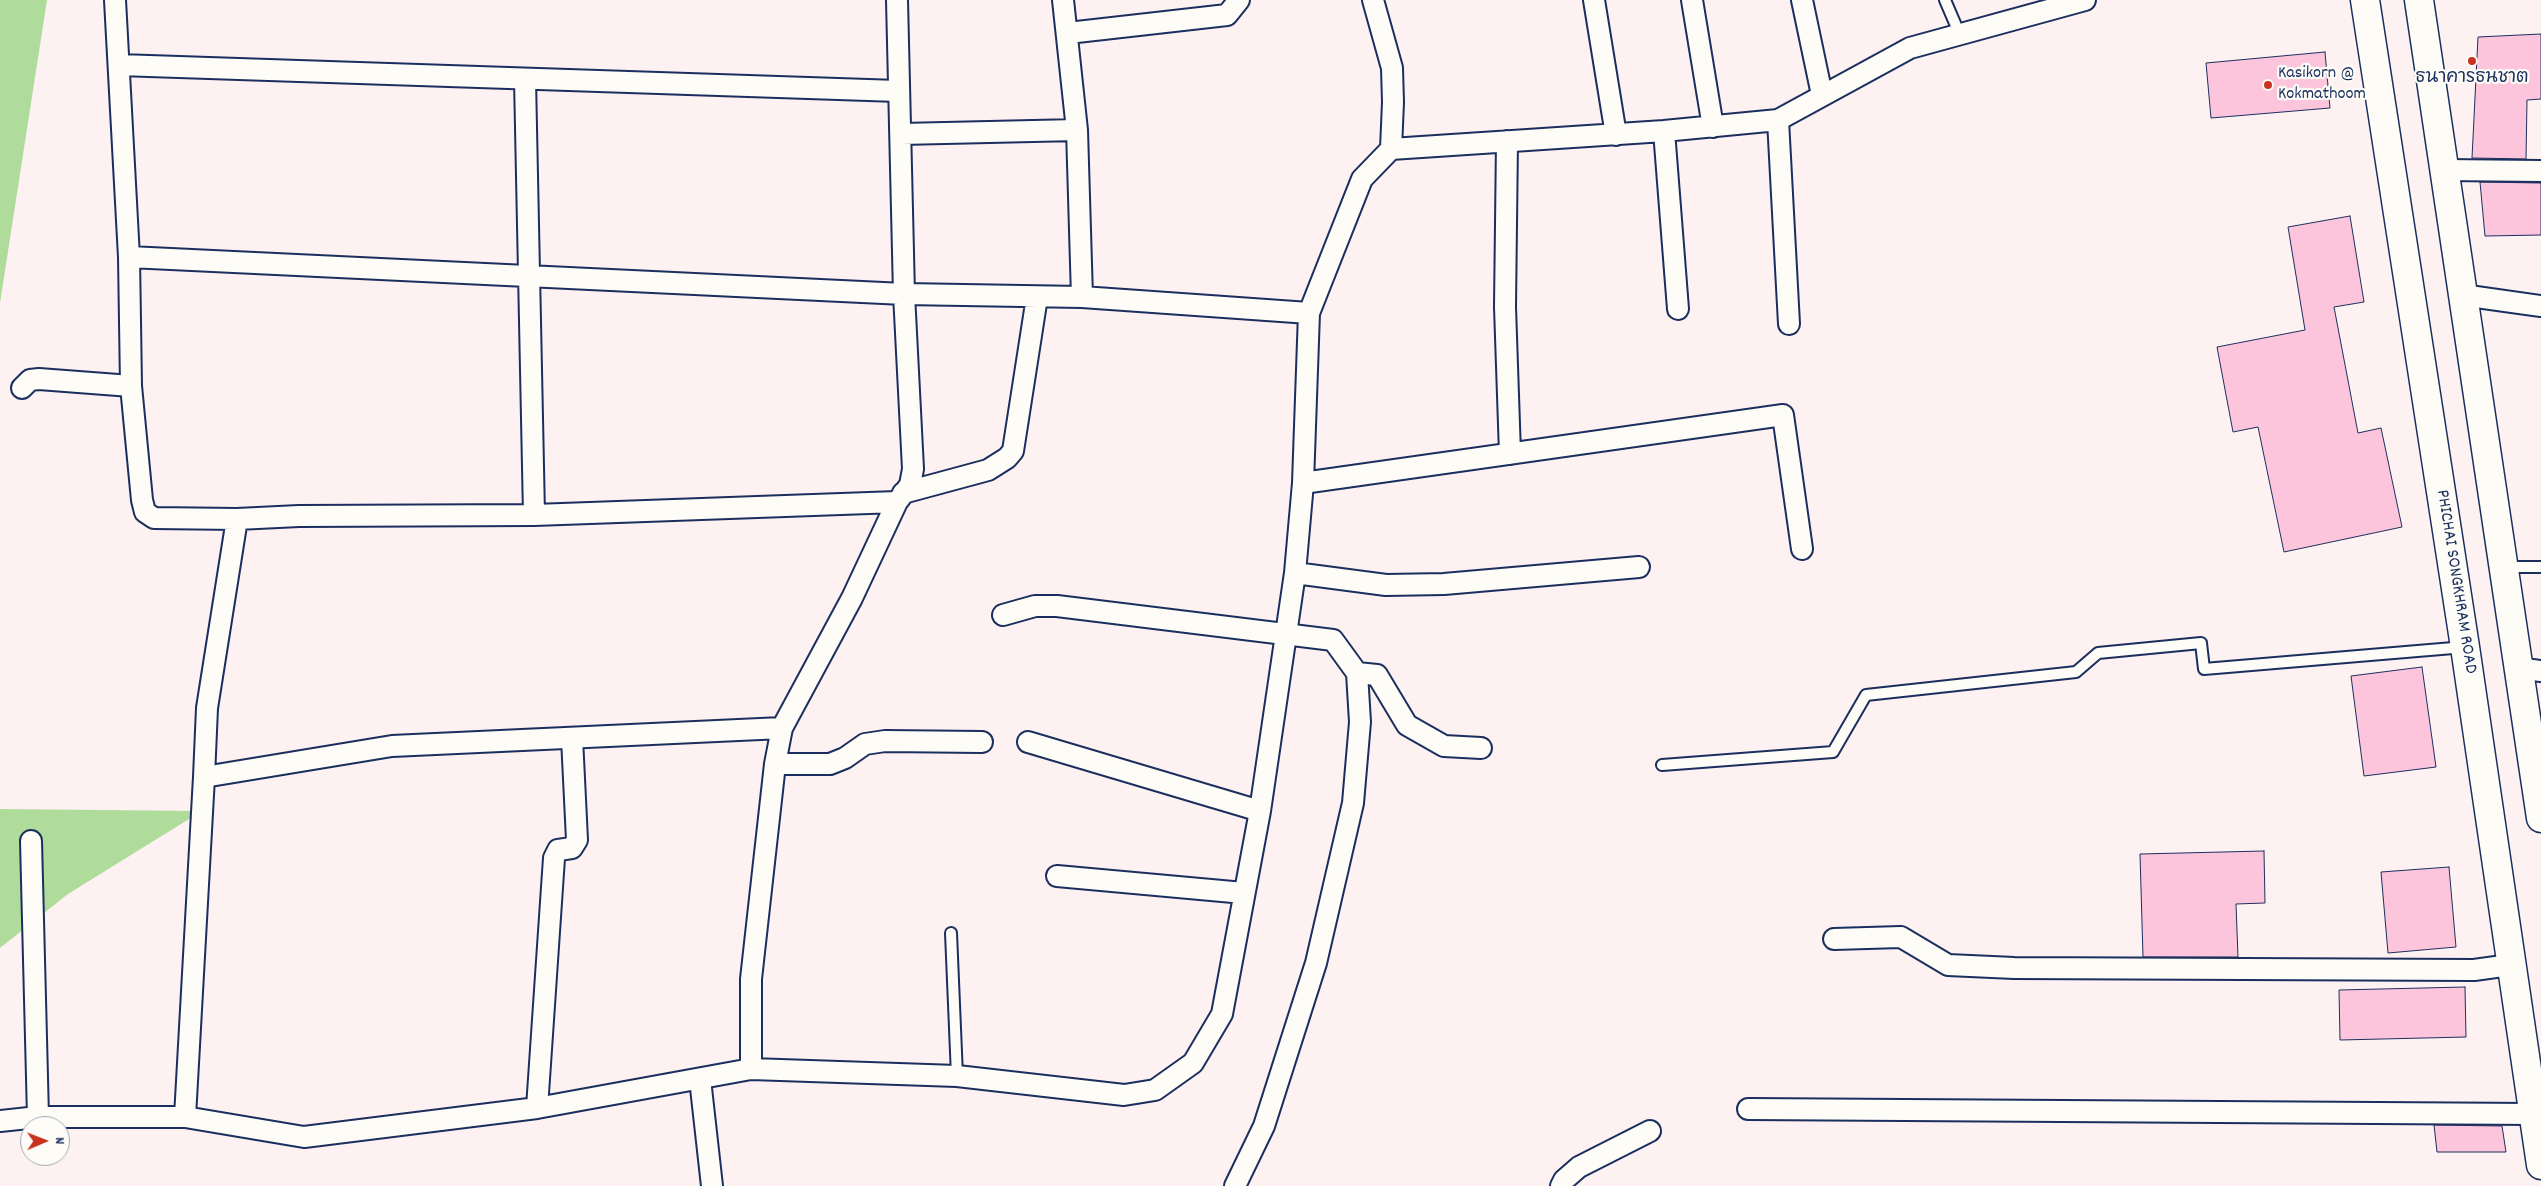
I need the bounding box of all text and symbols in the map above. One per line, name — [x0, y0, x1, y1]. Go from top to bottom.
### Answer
marker: ธนาคารธนชาต — [2466, 55, 2478, 67]
place label: Kasikorn @ Kokmathoom — [2278, 64, 2366, 106]
place label: ธนาคารธนชาต — [2415, 69, 2529, 91]
marker: Kasikorn @ Kokmathoom — [2262, 79, 2274, 91]
street label: PHICHAI SONGKHRAM ROAD — [2430, 489, 2480, 675]
north arrow — [20, 1116, 70, 1166]
text: N — [49, 1137, 69, 1144]

